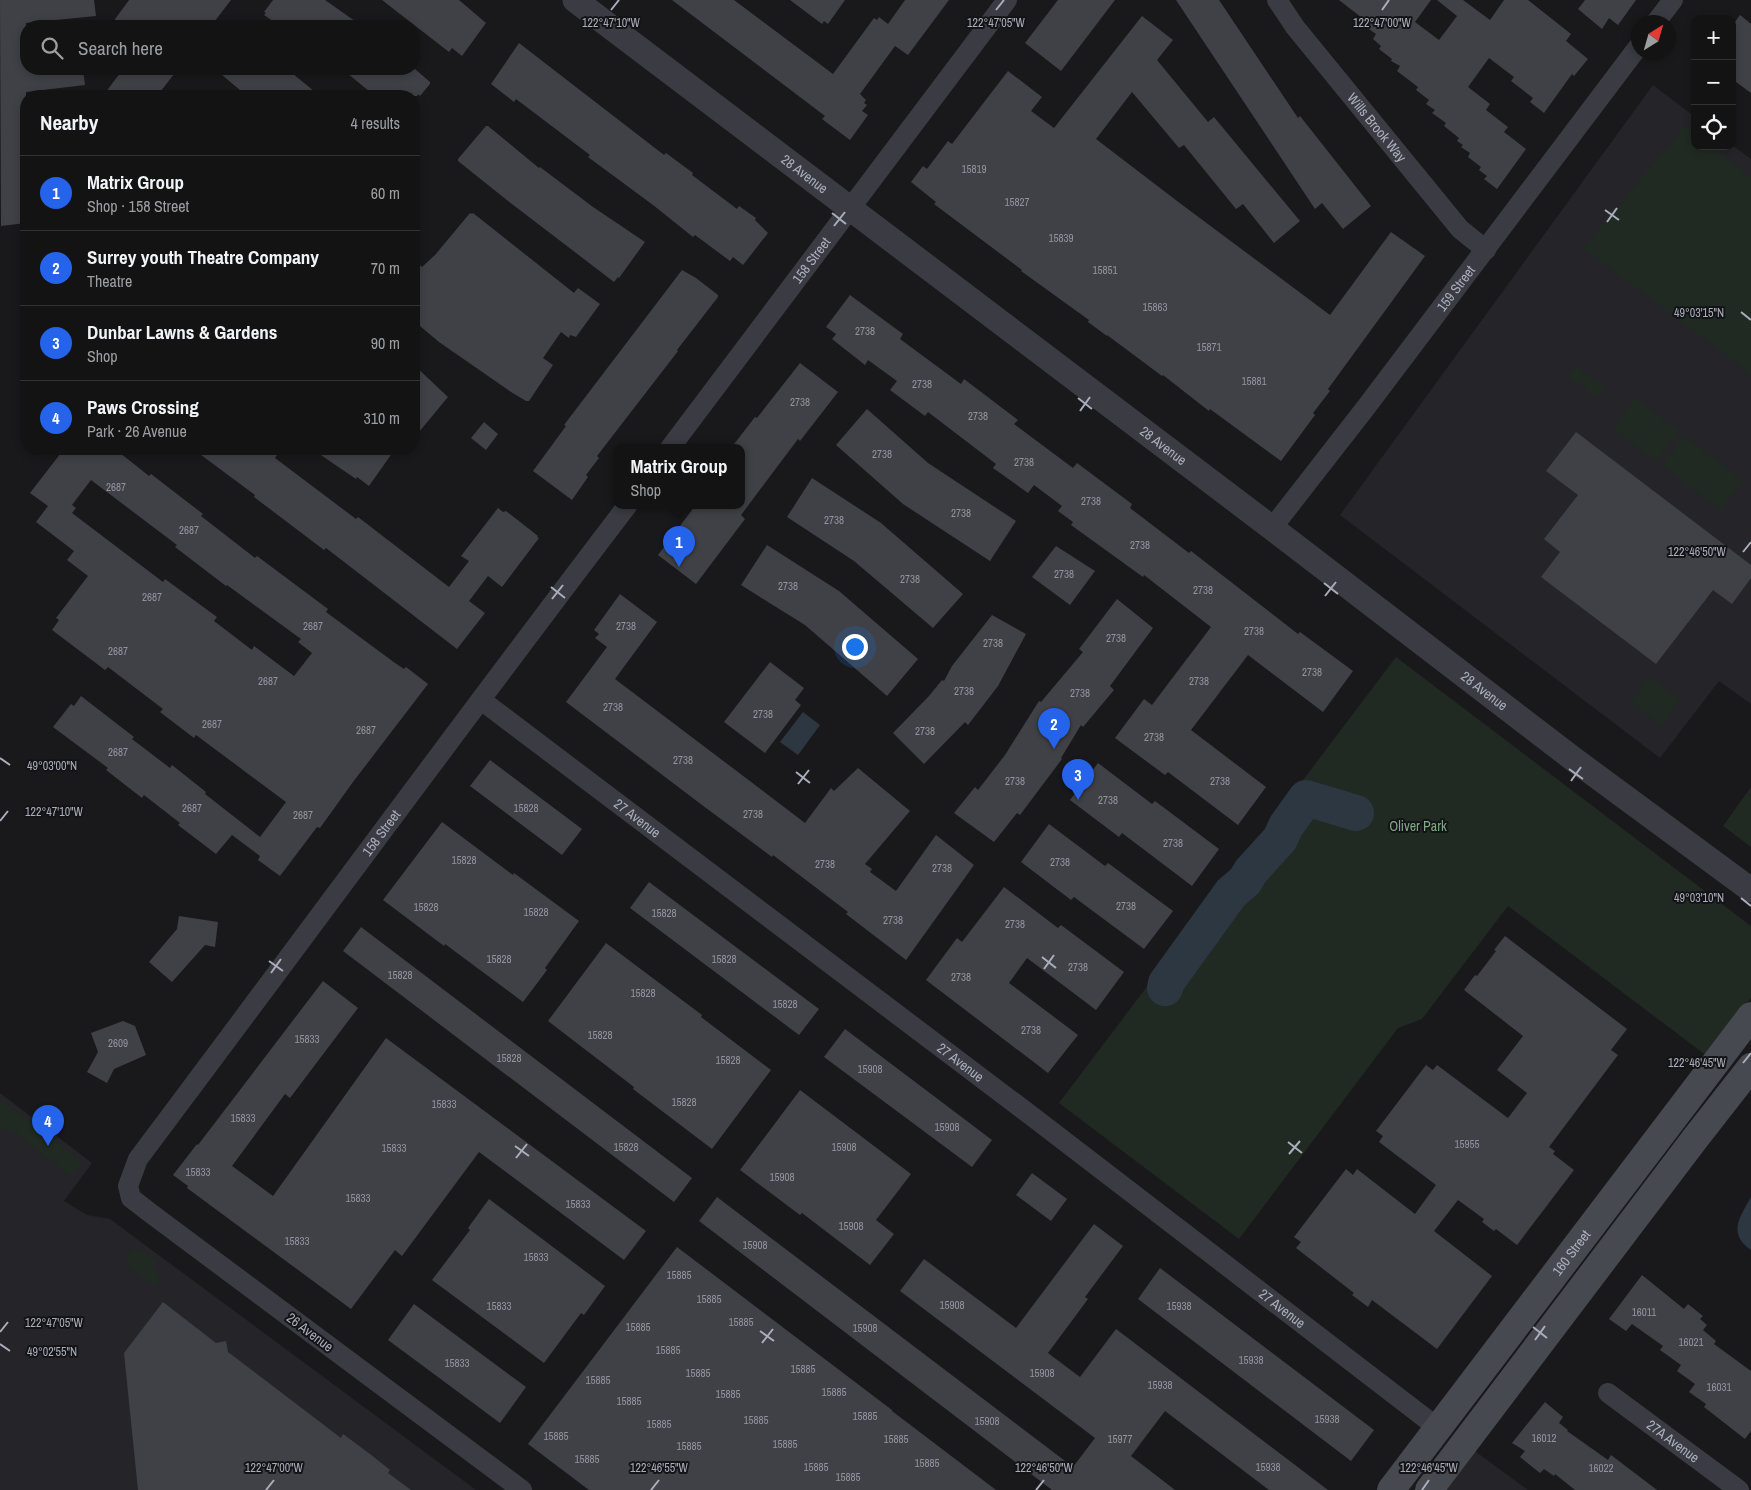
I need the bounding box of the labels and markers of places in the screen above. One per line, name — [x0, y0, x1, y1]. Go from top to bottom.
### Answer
pin: 1 — [663, 526, 695, 567]
pin: 2 — [1038, 708, 1070, 749]
pin: 3 — [1062, 759, 1094, 800]
pin: 4 — [32, 1105, 64, 1146]

